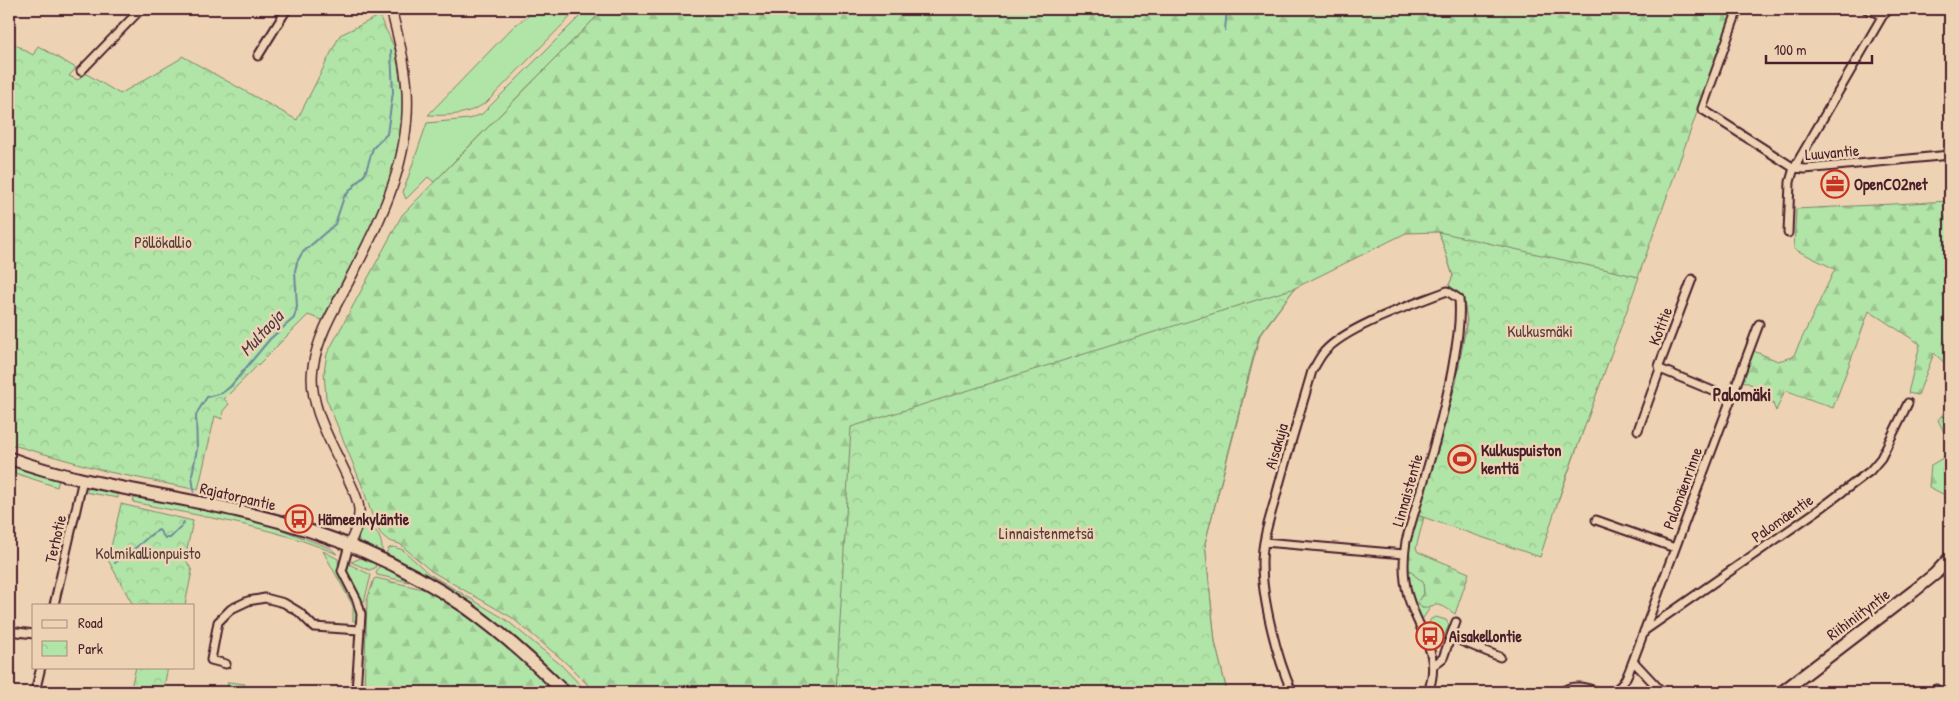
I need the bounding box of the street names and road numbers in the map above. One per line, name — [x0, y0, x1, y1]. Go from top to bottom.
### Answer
street label: Luuvantie — [1804, 139, 1861, 165]
street label: Kotitie — [1643, 303, 1678, 348]
street label: Aisakuja — [1259, 420, 1293, 472]
street label: Palomäenrinne — [1657, 443, 1707, 532]
street label: Linnaistentie — [1386, 451, 1428, 529]
street label: Rajatorpantie — [198, 477, 279, 516]
street label: Palomäentie — [1747, 488, 1818, 547]
street label: Terhotie — [39, 512, 71, 565]
street label: Riihiniityntie — [1822, 583, 1895, 645]

